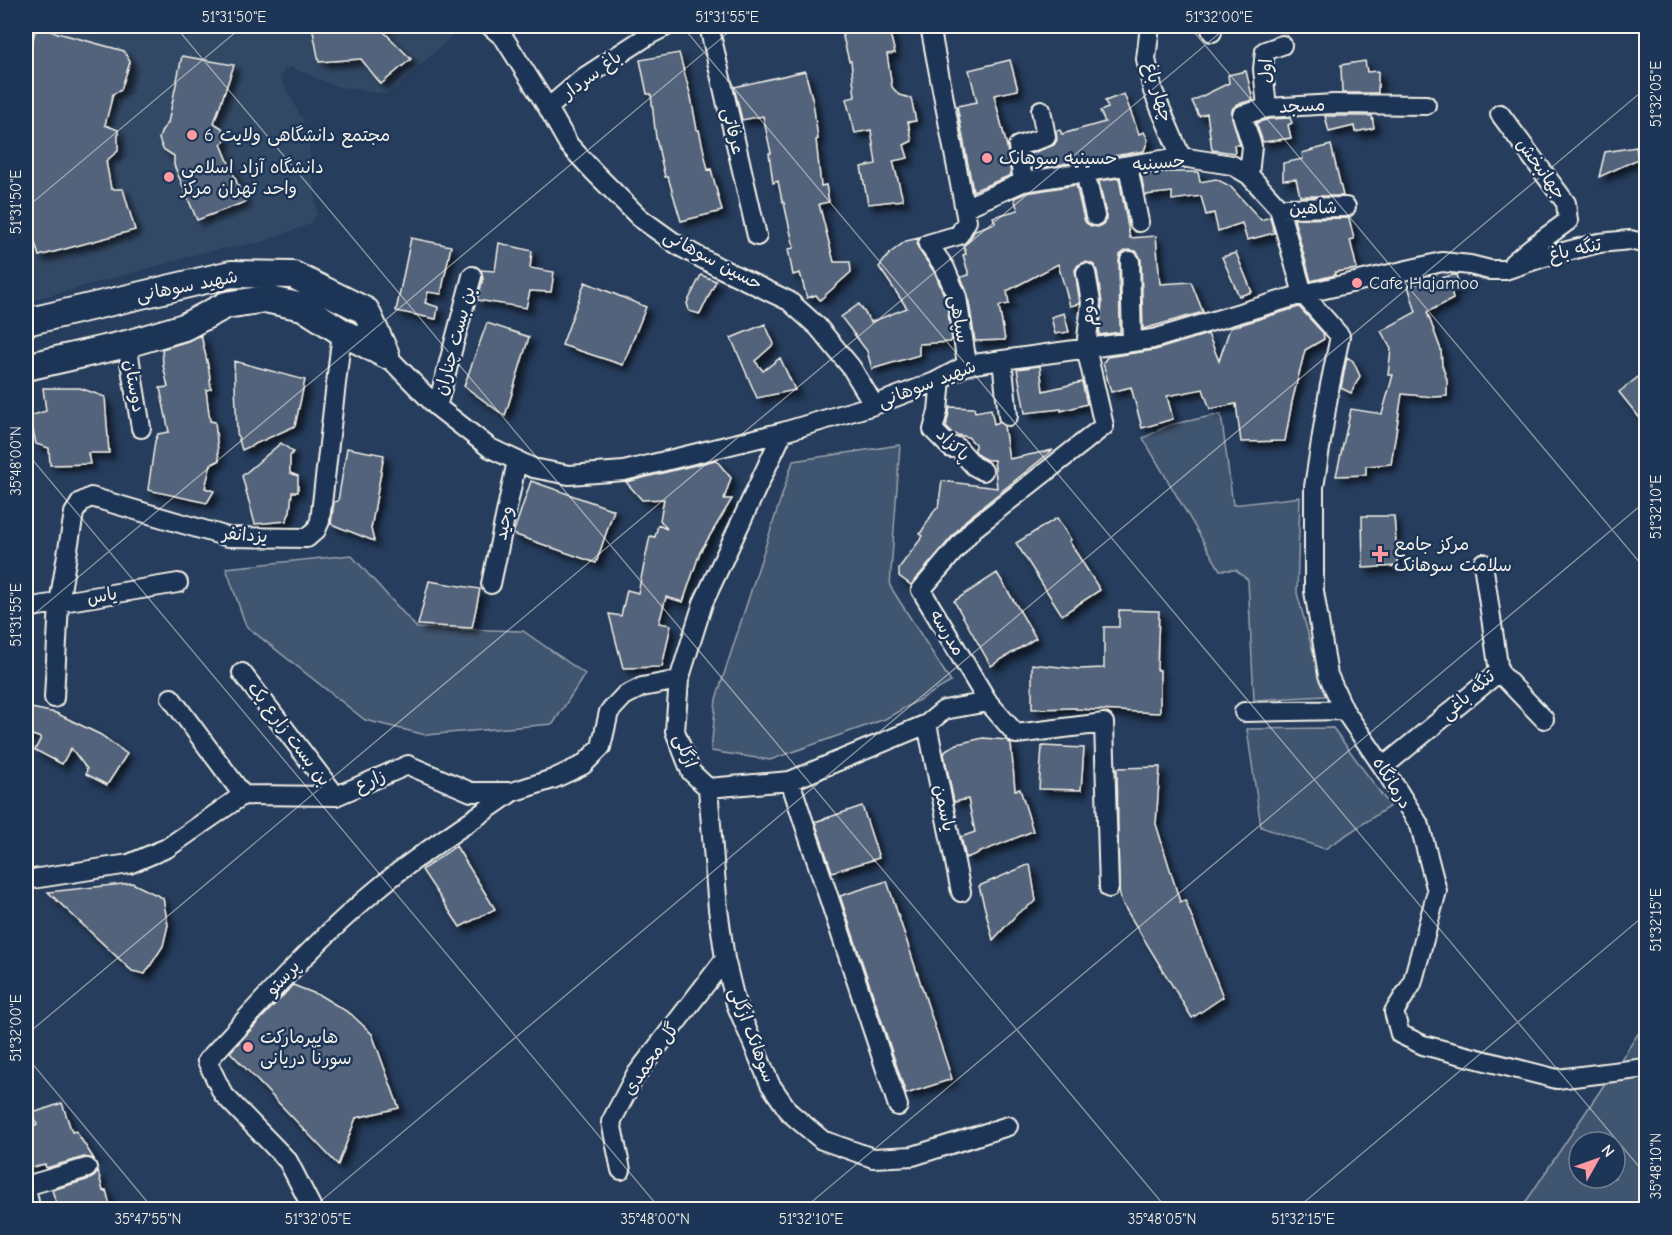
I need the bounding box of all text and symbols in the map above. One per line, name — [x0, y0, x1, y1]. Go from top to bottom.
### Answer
text: 51°31'50"E — [202, 8, 266, 26]
text: 51°31'55"E — [695, 8, 759, 26]
text: 51°32'00"E — [1185, 8, 1253, 26]
street label: باغ سردار — [557, 46, 626, 106]
street label: اول — [1255, 58, 1277, 84]
street label: چهار باغ — [1138, 60, 1177, 125]
text: 51°32'05"E — [1647, 61, 1665, 127]
street label: مسجد — [1278, 94, 1326, 118]
street label: عرفاتی — [717, 106, 749, 156]
place label: مجتمع دانشگاهی ولایت 6 — [204, 125, 390, 148]
marker: مجتمع دانشگاهی ولایت 6 — [185, 128, 199, 142]
street label: جهانبخش — [1512, 134, 1570, 204]
place label: حسینیه سوهانک — [999, 148, 1117, 169]
street label: حسینیه — [1132, 150, 1186, 176]
marker: حسینیه سوهانک — [980, 151, 994, 165]
place label: دانشگاه آزاد اسلامی واحد تهران مرکز — [179, 157, 324, 199]
text: 51°31'50"E — [7, 170, 25, 234]
marker: دانشگاه آزاد اسلامی واحد تهران مرکز — [162, 170, 176, 184]
street label: شاهین — [1289, 197, 1337, 219]
street label: حسین سوهانی — [660, 225, 766, 295]
street label: تنگه باغ — [1546, 234, 1604, 267]
street label: شهید سوهانی — [134, 266, 240, 306]
place label: Cafe Hajamoo — [1369, 273, 1479, 294]
marker: Cafe Hajamoo — [1350, 276, 1364, 290]
street label: بن بست چناران — [430, 284, 481, 398]
street label: سپاهی — [943, 293, 974, 345]
street label: دوم — [1077, 296, 1102, 326]
street label: شهید سوهانی — [875, 356, 979, 412]
street label: دوستان — [119, 358, 149, 414]
street label: پاکزاد — [931, 424, 974, 467]
text: 35°48'00"N — [7, 426, 25, 496]
text: 51°32'10"E — [1647, 475, 1665, 539]
street label: وحید — [490, 504, 518, 542]
street label: یزدانفر — [220, 523, 268, 547]
place label: مرکز جامع سلامت سوهانک — [1394, 534, 1512, 576]
marker: مرکز جامع سلامت سوهانک — [1371, 545, 1389, 563]
text: 51°31'55"E — [7, 583, 25, 647]
street label: یاس — [85, 583, 119, 609]
street label: مدرسه — [925, 606, 969, 660]
street label: تنگه باغی — [1437, 665, 1500, 724]
street label: بن بست زارع یک — [242, 678, 335, 791]
street label: ازگلی — [669, 731, 701, 771]
street label: درمانگاه — [1368, 753, 1416, 813]
street label: زارع — [351, 765, 389, 798]
street label: یاسمن — [929, 783, 959, 833]
text: 51°32'15"E — [1647, 888, 1665, 952]
street label: پرستو — [261, 956, 305, 1001]
street label: سوهانک ازگلی — [724, 984, 780, 1086]
text: 51°32'00"E — [7, 994, 25, 1062]
street label: گل محمدی — [618, 1018, 684, 1099]
place label: هایپرمارکت سورنا دریانی — [260, 1027, 352, 1070]
marker: هایپرمارکت سورنا دریانی — [241, 1040, 255, 1054]
north arrow — [1567, 1130, 1627, 1190]
text: 35°48'10"N — [1647, 1133, 1665, 1199]
text: N — [1597, 1141, 1618, 1161]
text: 35°47'55"N — [115, 1210, 181, 1228]
text: 51°32'05"E — [285, 1210, 351, 1228]
text: 35°48'00"N — [620, 1210, 690, 1228]
text: 51°32'10"E — [779, 1210, 843, 1228]
text: 35°48'05"N — [1128, 1210, 1196, 1228]
text: 51°32'15"E — [1271, 1210, 1335, 1228]

